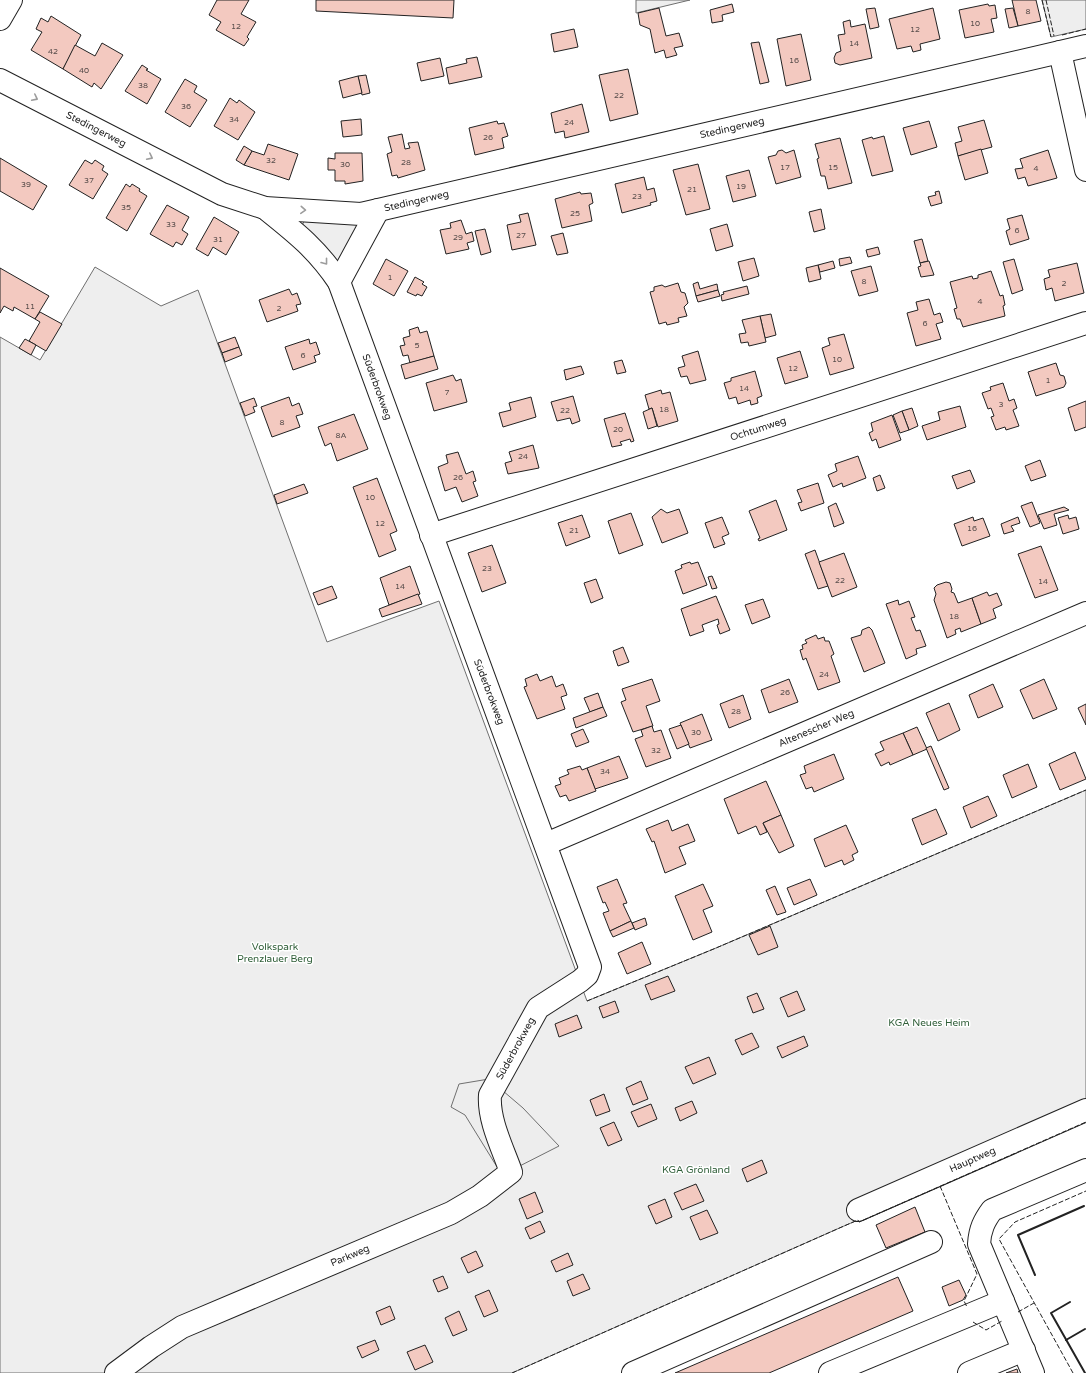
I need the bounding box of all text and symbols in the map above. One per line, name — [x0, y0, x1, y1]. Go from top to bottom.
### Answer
house number: 8 — [1025, 7, 1031, 16]
house number: 10 — [970, 19, 980, 28]
house number: 12 — [231, 22, 241, 31]
house number: 12 — [910, 25, 920, 34]
house number: 14 — [849, 39, 859, 48]
house number: 42 — [48, 47, 58, 56]
house number: 16 — [789, 56, 799, 65]
house number: 40 — [79, 66, 89, 75]
house number: 38 — [138, 81, 148, 90]
house number: 22 — [614, 91, 624, 100]
one-way arrow — [30, 93, 38, 101]
house number: 36 — [181, 102, 191, 111]
street label: Stedingerweg — [64, 109, 128, 150]
house number: 34 — [229, 115, 239, 124]
street label: Stedingerweg — [699, 115, 766, 141]
house number: 24 — [564, 118, 574, 127]
house number: 26 — [483, 133, 493, 142]
one-way arrow — [146, 153, 154, 160]
house number: 32 — [266, 156, 276, 165]
house number: 28 — [401, 158, 411, 167]
house number: 30 — [340, 160, 350, 169]
house number: 17 — [780, 163, 790, 172]
house number: 15 — [828, 163, 838, 172]
house number: 4 — [1033, 164, 1039, 173]
house number: 37 — [84, 176, 94, 185]
house number: 39 — [21, 180, 31, 189]
house number: 19 — [736, 182, 746, 191]
house number: 21 — [687, 185, 697, 194]
street label: Stedingerweg — [383, 188, 450, 214]
house number: 23 — [632, 192, 642, 201]
house number: 35 — [121, 203, 131, 212]
one-way arrow — [300, 206, 306, 215]
house number: 25 — [570, 209, 580, 218]
house number: 33 — [166, 220, 176, 229]
house number: 6 — [1014, 226, 1020, 235]
house number: 27 — [516, 231, 526, 240]
house number: 29 — [453, 233, 463, 242]
house number: 31 — [213, 235, 223, 244]
one-way arrow — [320, 257, 327, 264]
house number: 1 — [387, 273, 393, 282]
house number: 8 — [861, 277, 867, 286]
house number: 2 — [1061, 279, 1067, 288]
house number: 4 — [977, 297, 983, 306]
house number: 11 — [25, 302, 35, 311]
house number: 2 — [276, 304, 282, 313]
house number: 6 — [922, 319, 928, 328]
house number: 5 — [414, 341, 420, 350]
house number: 6 — [300, 351, 306, 360]
street label: Süderbrokweg — [360, 352, 394, 422]
house number: 10 — [832, 355, 842, 364]
house number: 12 — [788, 364, 798, 373]
house number: 1 — [1045, 376, 1051, 385]
house number: 14 — [739, 384, 749, 393]
house number: 7 — [444, 388, 450, 397]
house number: 3 — [998, 400, 1004, 409]
house number: 18 — [659, 405, 669, 414]
house number: 22 — [560, 406, 570, 415]
street label: Ochtumweg — [729, 414, 788, 444]
house number: 8 — [279, 418, 285, 427]
house number: 20 — [613, 425, 623, 434]
house number: 8A — [336, 431, 347, 440]
house number: 24 — [518, 452, 528, 461]
house number: 26 — [453, 473, 463, 482]
house number: 10 — [365, 493, 375, 502]
house number: 12 — [375, 519, 385, 528]
house number: 16 — [967, 524, 977, 533]
house number: 21 — [569, 526, 579, 535]
house number: 23 — [482, 564, 492, 573]
house number: 22 — [835, 576, 845, 585]
house number: 14 — [1038, 577, 1048, 586]
house number: 14 — [395, 582, 405, 591]
house number: 18 — [949, 612, 959, 621]
street label: Süderbrokweg — [471, 657, 507, 727]
house number: 24 — [819, 670, 829, 679]
house number: 26 — [780, 688, 790, 697]
house number: 28 — [731, 707, 741, 716]
street label: Altenescher Weg — [777, 707, 856, 750]
house number: 30 — [691, 728, 701, 737]
house number: 32 — [651, 746, 661, 755]
house number: 34 — [600, 767, 610, 776]
park label: Volkspark Prenzlauer Berg — [237, 941, 313, 965]
street label: Süderbrokweg — [494, 1015, 538, 1082]
park label: KGA Neues Heim — [888, 1017, 970, 1029]
street label: Hauptweg — [948, 1144, 997, 1175]
park label: KGA Grönland — [662, 1164, 730, 1176]
street label: Parkweg — [329, 1242, 371, 1269]

